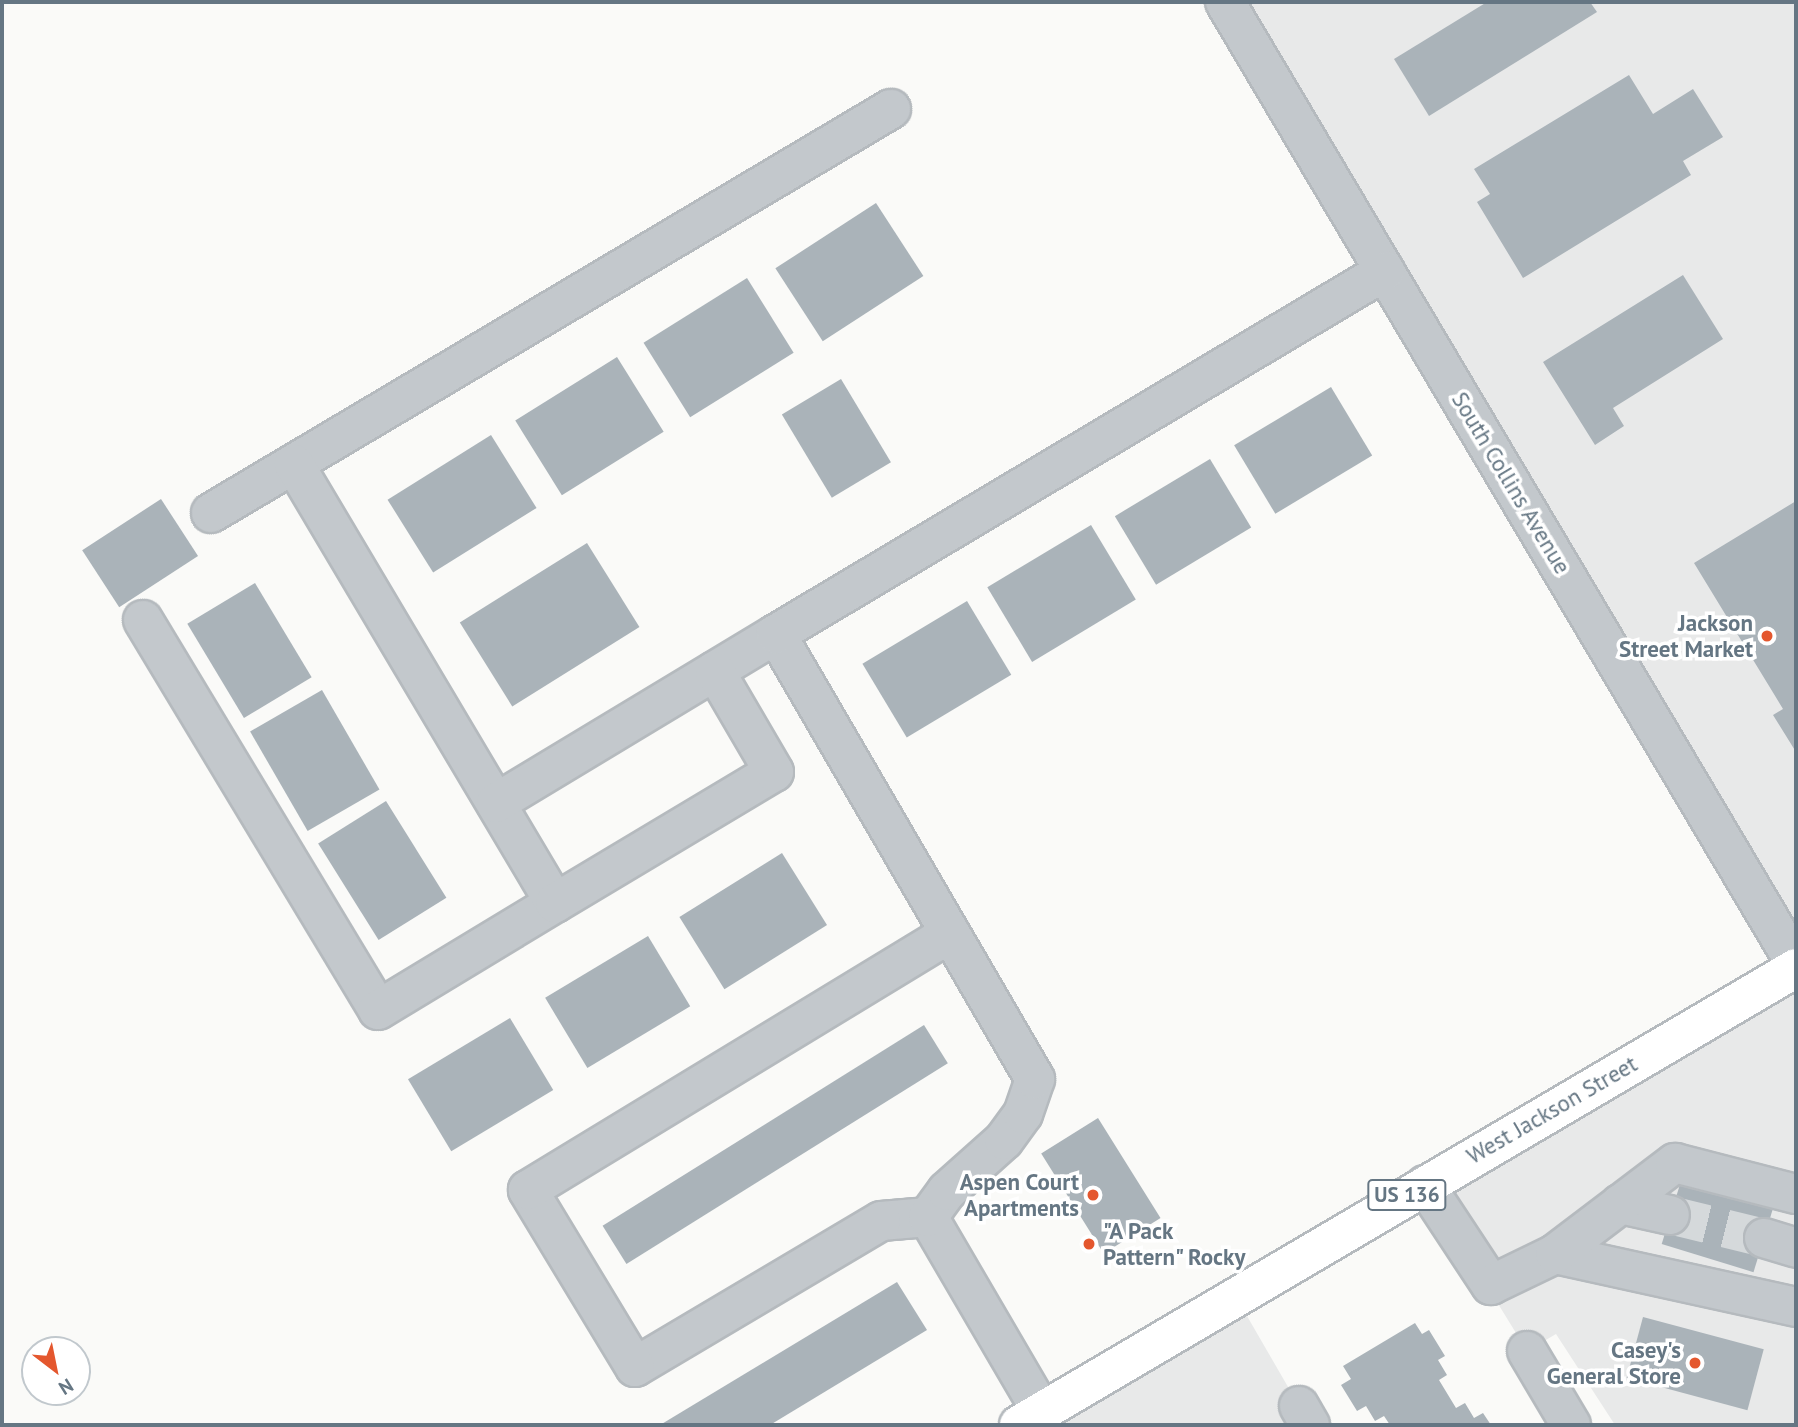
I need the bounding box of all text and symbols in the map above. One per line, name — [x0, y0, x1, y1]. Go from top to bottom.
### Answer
street label: South Collins Avenue — [1446, 387, 1576, 579]
place label: Jackson Street Market — [1619, 609, 1753, 663]
marker: Jackson Street Market — [1759, 628, 1775, 644]
street label: West Jackson Street — [1462, 1050, 1642, 1170]
place label: Aspen Court Apartments — [959, 1168, 1079, 1222]
road number: US 136 — [1367, 1178, 1447, 1212]
marker: Aspen Court Apartments — [1085, 1187, 1101, 1203]
place label: "A Pack Pattern" Rocky — [1103, 1217, 1248, 1271]
marker: "A Pack Pattern" Rocky — [1081, 1236, 1097, 1252]
north arrow — [21, 1336, 91, 1406]
place label: Casey's General Store — [1547, 1336, 1681, 1390]
marker: Casey's General Store — [1687, 1355, 1703, 1371]
text: N — [54, 1374, 78, 1401]

